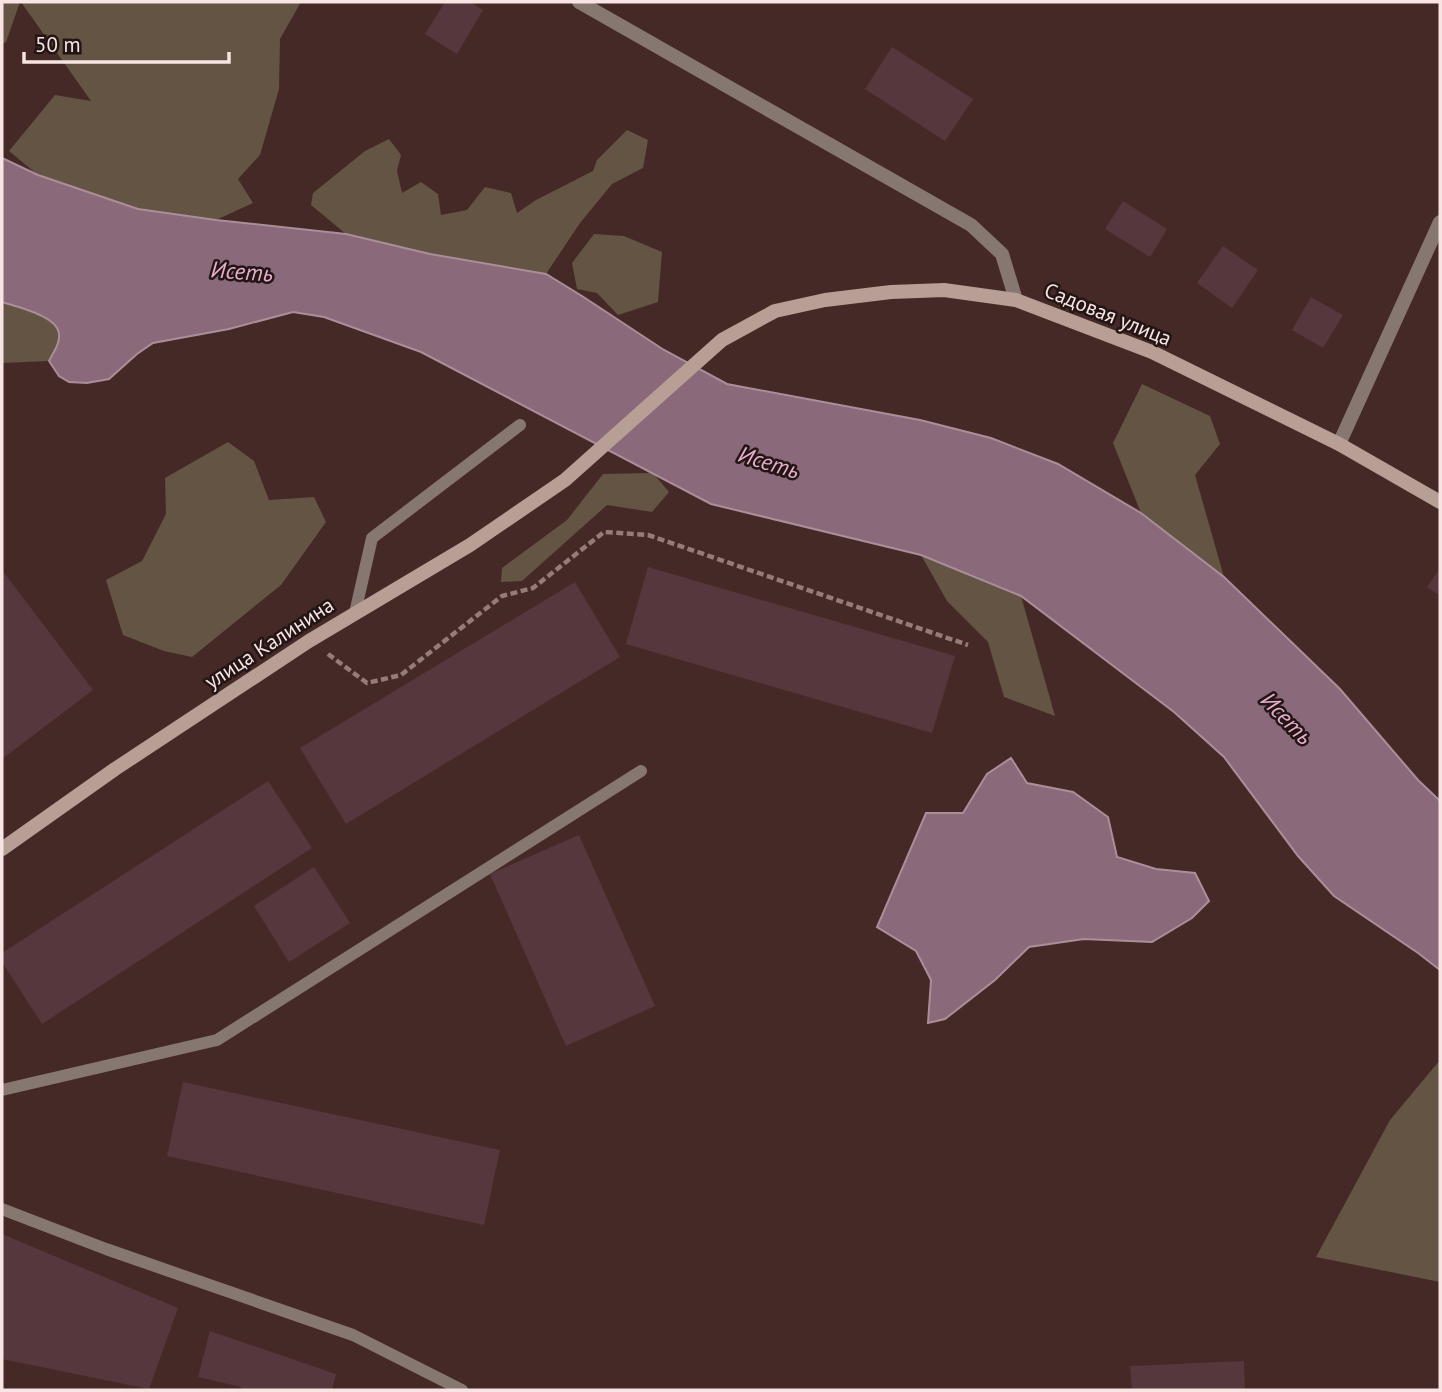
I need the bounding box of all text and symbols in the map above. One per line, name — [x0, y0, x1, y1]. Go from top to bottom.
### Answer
scale bar — [24, 21, 229, 65]
text: 50 m — [35, 31, 81, 58]
water label: Исеть — [210, 254, 274, 288]
street label: Садовая улица — [1040, 276, 1176, 352]
water label: Исеть — [735, 439, 803, 485]
street label: улица Калинина — [199, 591, 339, 695]
water label: Исеть — [1255, 685, 1319, 751]

